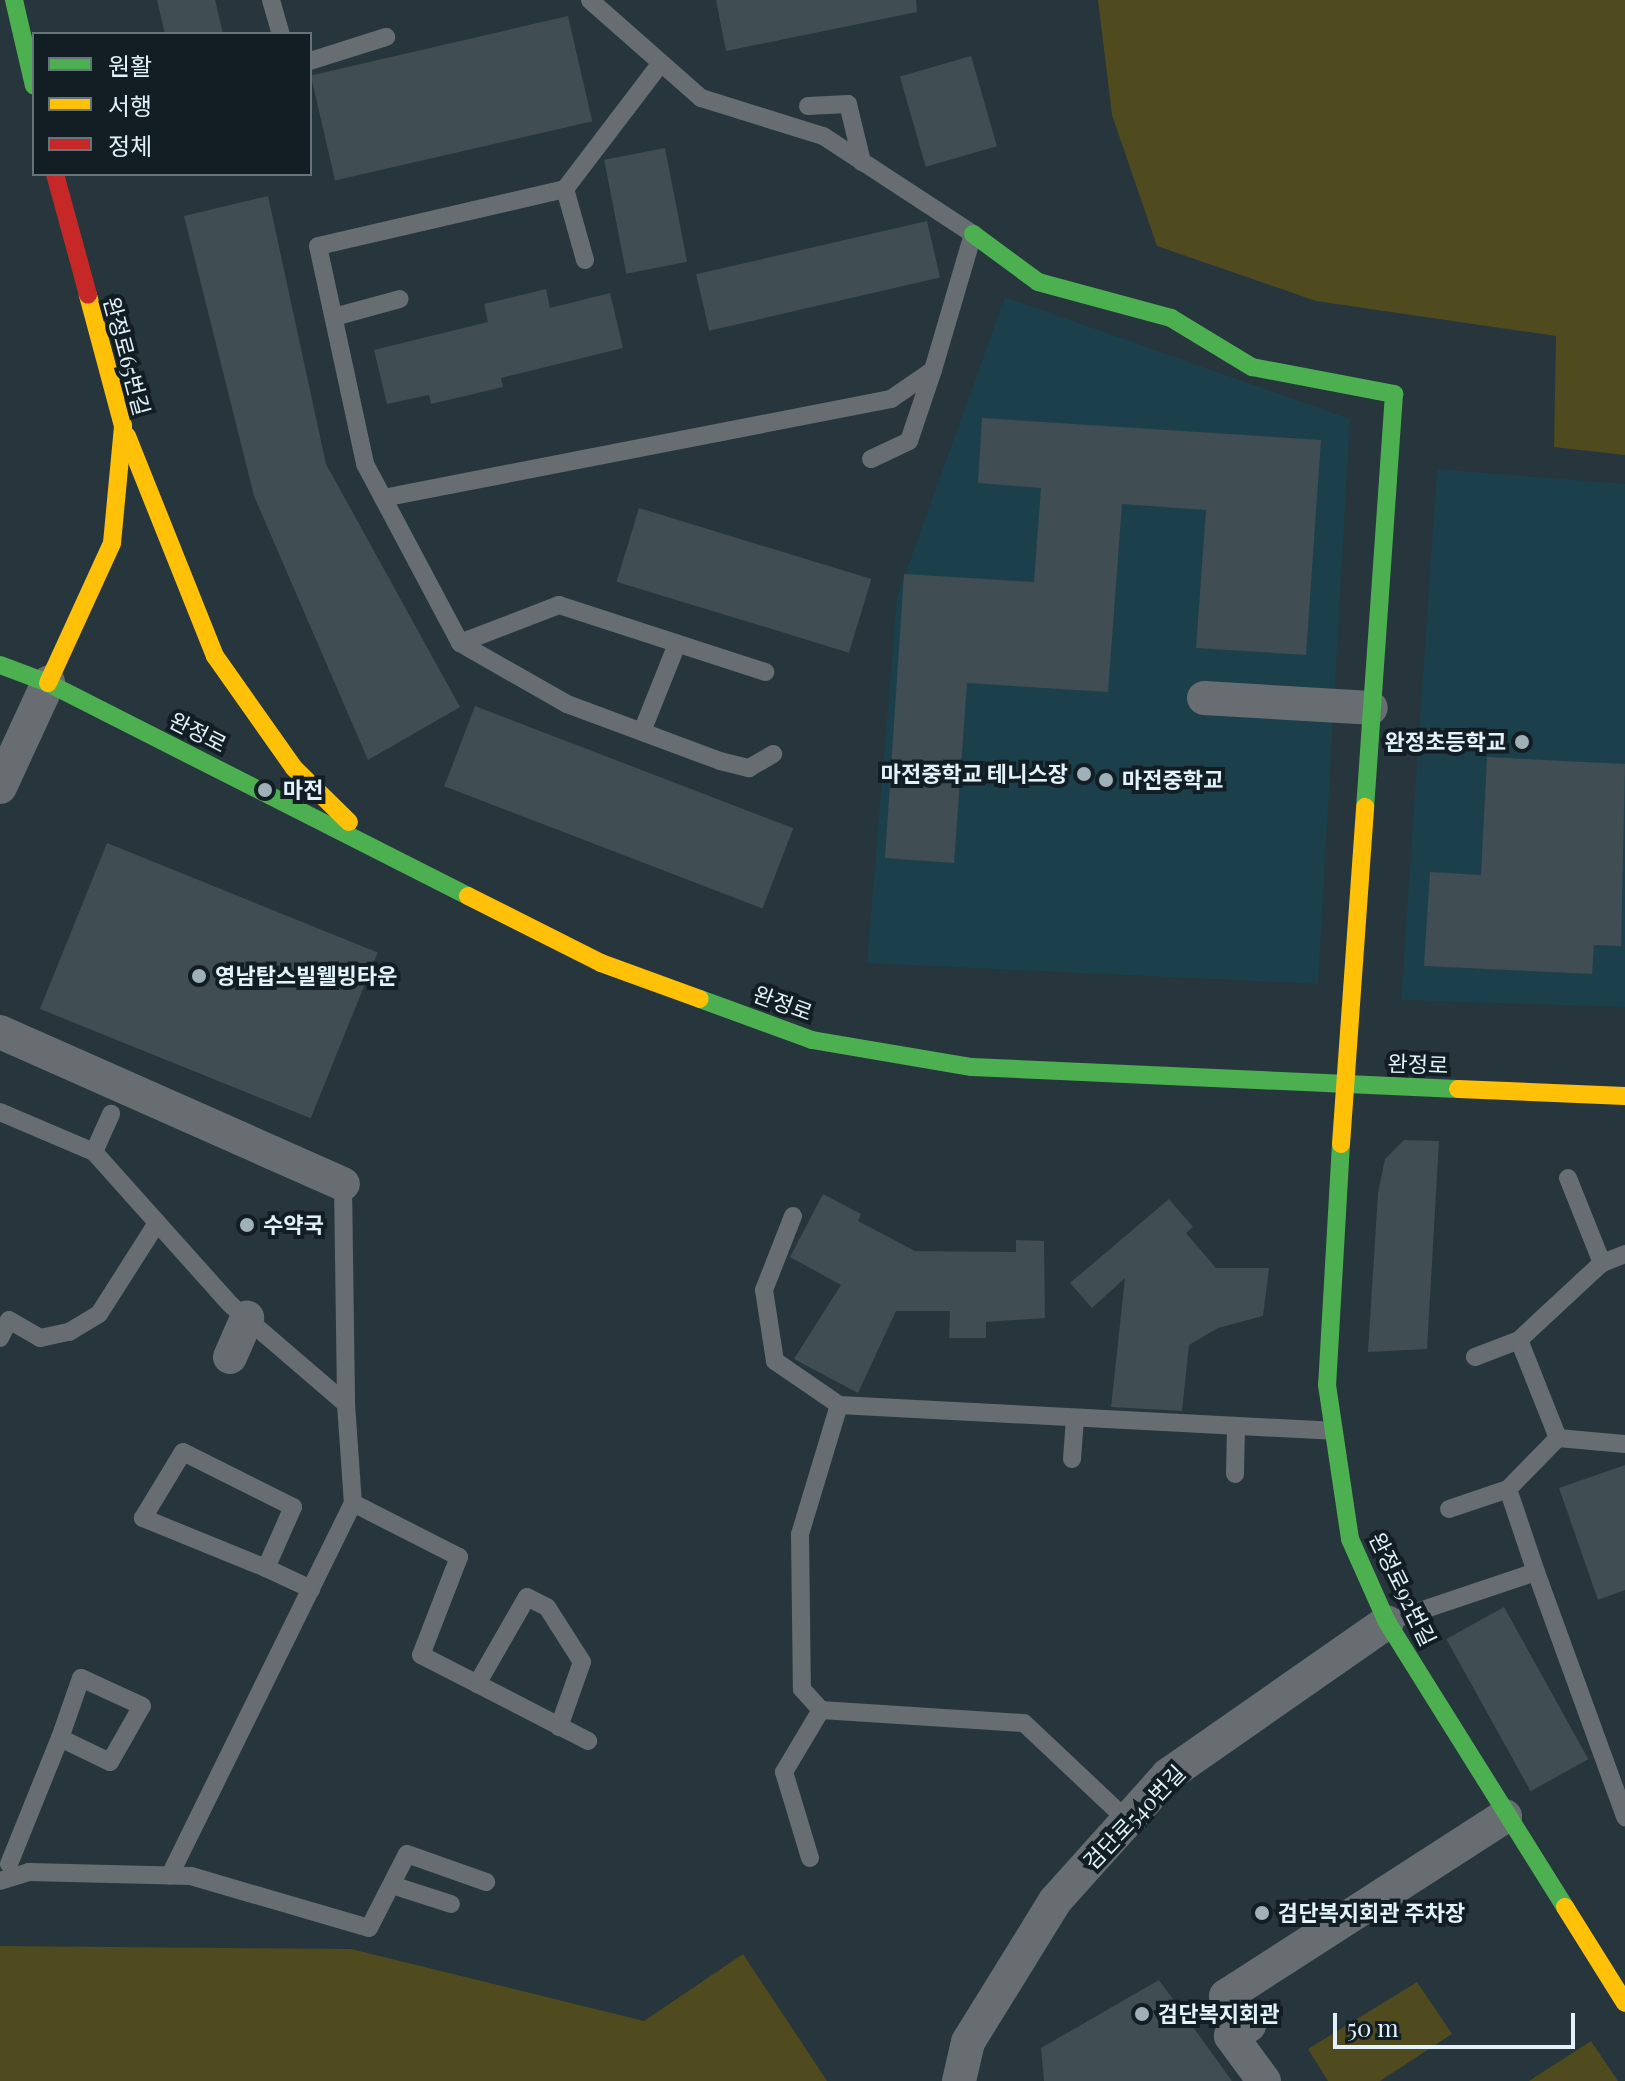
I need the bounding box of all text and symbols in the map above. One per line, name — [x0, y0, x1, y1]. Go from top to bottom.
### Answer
legend — [32, 32, 312, 176]
text: 원활 — [108, 49, 152, 81]
text: 서행 — [108, 89, 152, 121]
text: 정체 — [108, 129, 152, 161]
street label: 완정로65번길 — [99, 294, 155, 418]
street label: 완정로 — [165, 706, 231, 758]
place label: 완정초등학교 — [1385, 729, 1506, 755]
marker: 완정초등학교 — [1513, 733, 1531, 751]
place label: 마전중학교 테니스장 — [881, 761, 1068, 787]
marker: 마전중학교 테니스장 — [1075, 765, 1093, 783]
place label: 마전중학교 — [1122, 767, 1223, 793]
marker: 마전중학교 — [1097, 771, 1115, 789]
place label: 마전 — [283, 777, 323, 803]
marker: 마전 — [254, 779, 276, 801]
place label: 영남탑스빌웰빙타운 — [215, 963, 397, 989]
marker: 영남탑스빌웰빙타운 — [190, 967, 208, 985]
street label: 완정로 — [750, 980, 816, 1026]
street label: 완정로 — [1387, 1050, 1449, 1078]
place label: 수약국 — [263, 1212, 324, 1238]
marker: 수약국 — [238, 1216, 256, 1234]
street label: 완정로92번길 — [1364, 1528, 1442, 1650]
street label: 검단로540번길 — [1078, 1759, 1190, 1875]
place label: 검단복지회관 주차장 — [1278, 1900, 1465, 1926]
marker: 검단복지회관 주차장 — [1253, 1904, 1271, 1922]
scale bar — [1337, 1997, 1579, 2047]
place label: 검단복지회관 — [1158, 2001, 1279, 2027]
marker: 검단복지회관 — [1133, 2005, 1151, 2023]
text: 50 m — [1347, 2011, 1399, 2043]

